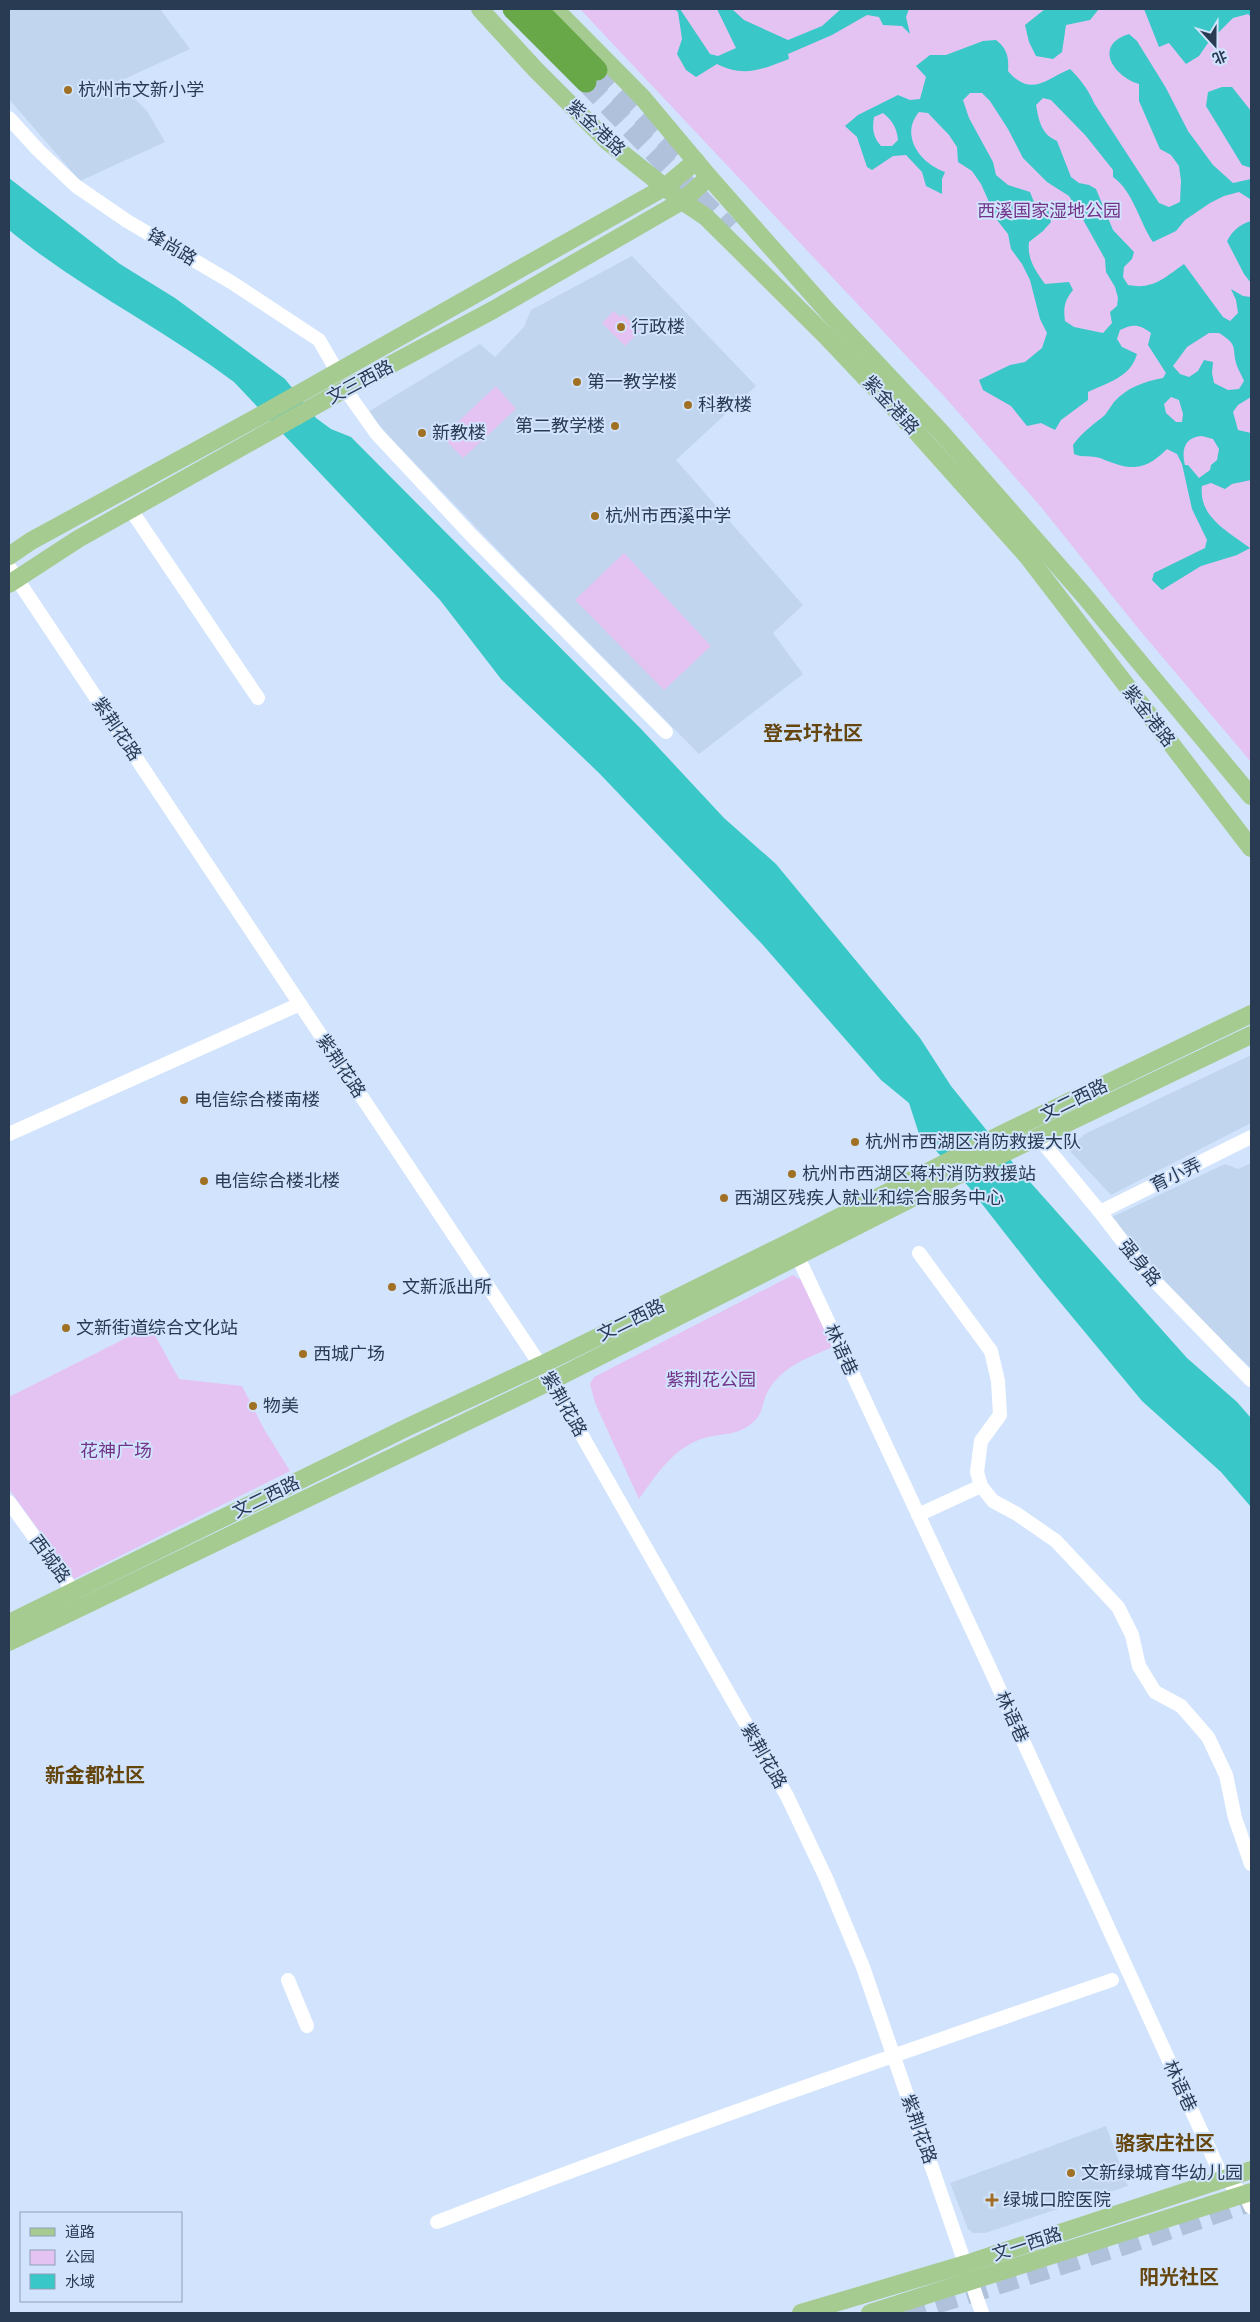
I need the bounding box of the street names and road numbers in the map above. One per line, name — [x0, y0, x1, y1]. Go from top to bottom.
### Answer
street label: 紫金港路 — [562, 95, 630, 161]
street label: 锋尚路 — [143, 224, 201, 270]
street label: 文三西路 — [323, 355, 397, 409]
street label: 紫金港路 — [858, 371, 924, 439]
street label: 紫金港路 — [1118, 681, 1180, 751]
street label: 紫荆花路 — [88, 693, 146, 765]
street label: 紫荆花路 — [312, 1030, 370, 1102]
street label: 文二西路 — [1037, 1074, 1111, 1126]
street label: 育小弄 — [1147, 1153, 1205, 1197]
street label: 强身路 — [1114, 1235, 1166, 1291]
street label: 文二西路 — [594, 1294, 668, 1346]
street label: 林语巷 — [820, 1321, 862, 1379]
street label: 紫荆花路 — [536, 1367, 592, 1441]
street label: 文二西路 — [229, 1471, 303, 1523]
street label: 西城路 — [25, 1531, 75, 1587]
street label: 林语巷 — [991, 1688, 1033, 1746]
street label: 紫荆花路 — [736, 1719, 792, 1793]
street label: 林语巷 — [1159, 2057, 1201, 2115]
street label: 紫荆花路 — [897, 2091, 941, 2167]
street label: 文一西路 — [989, 2222, 1065, 2266]

